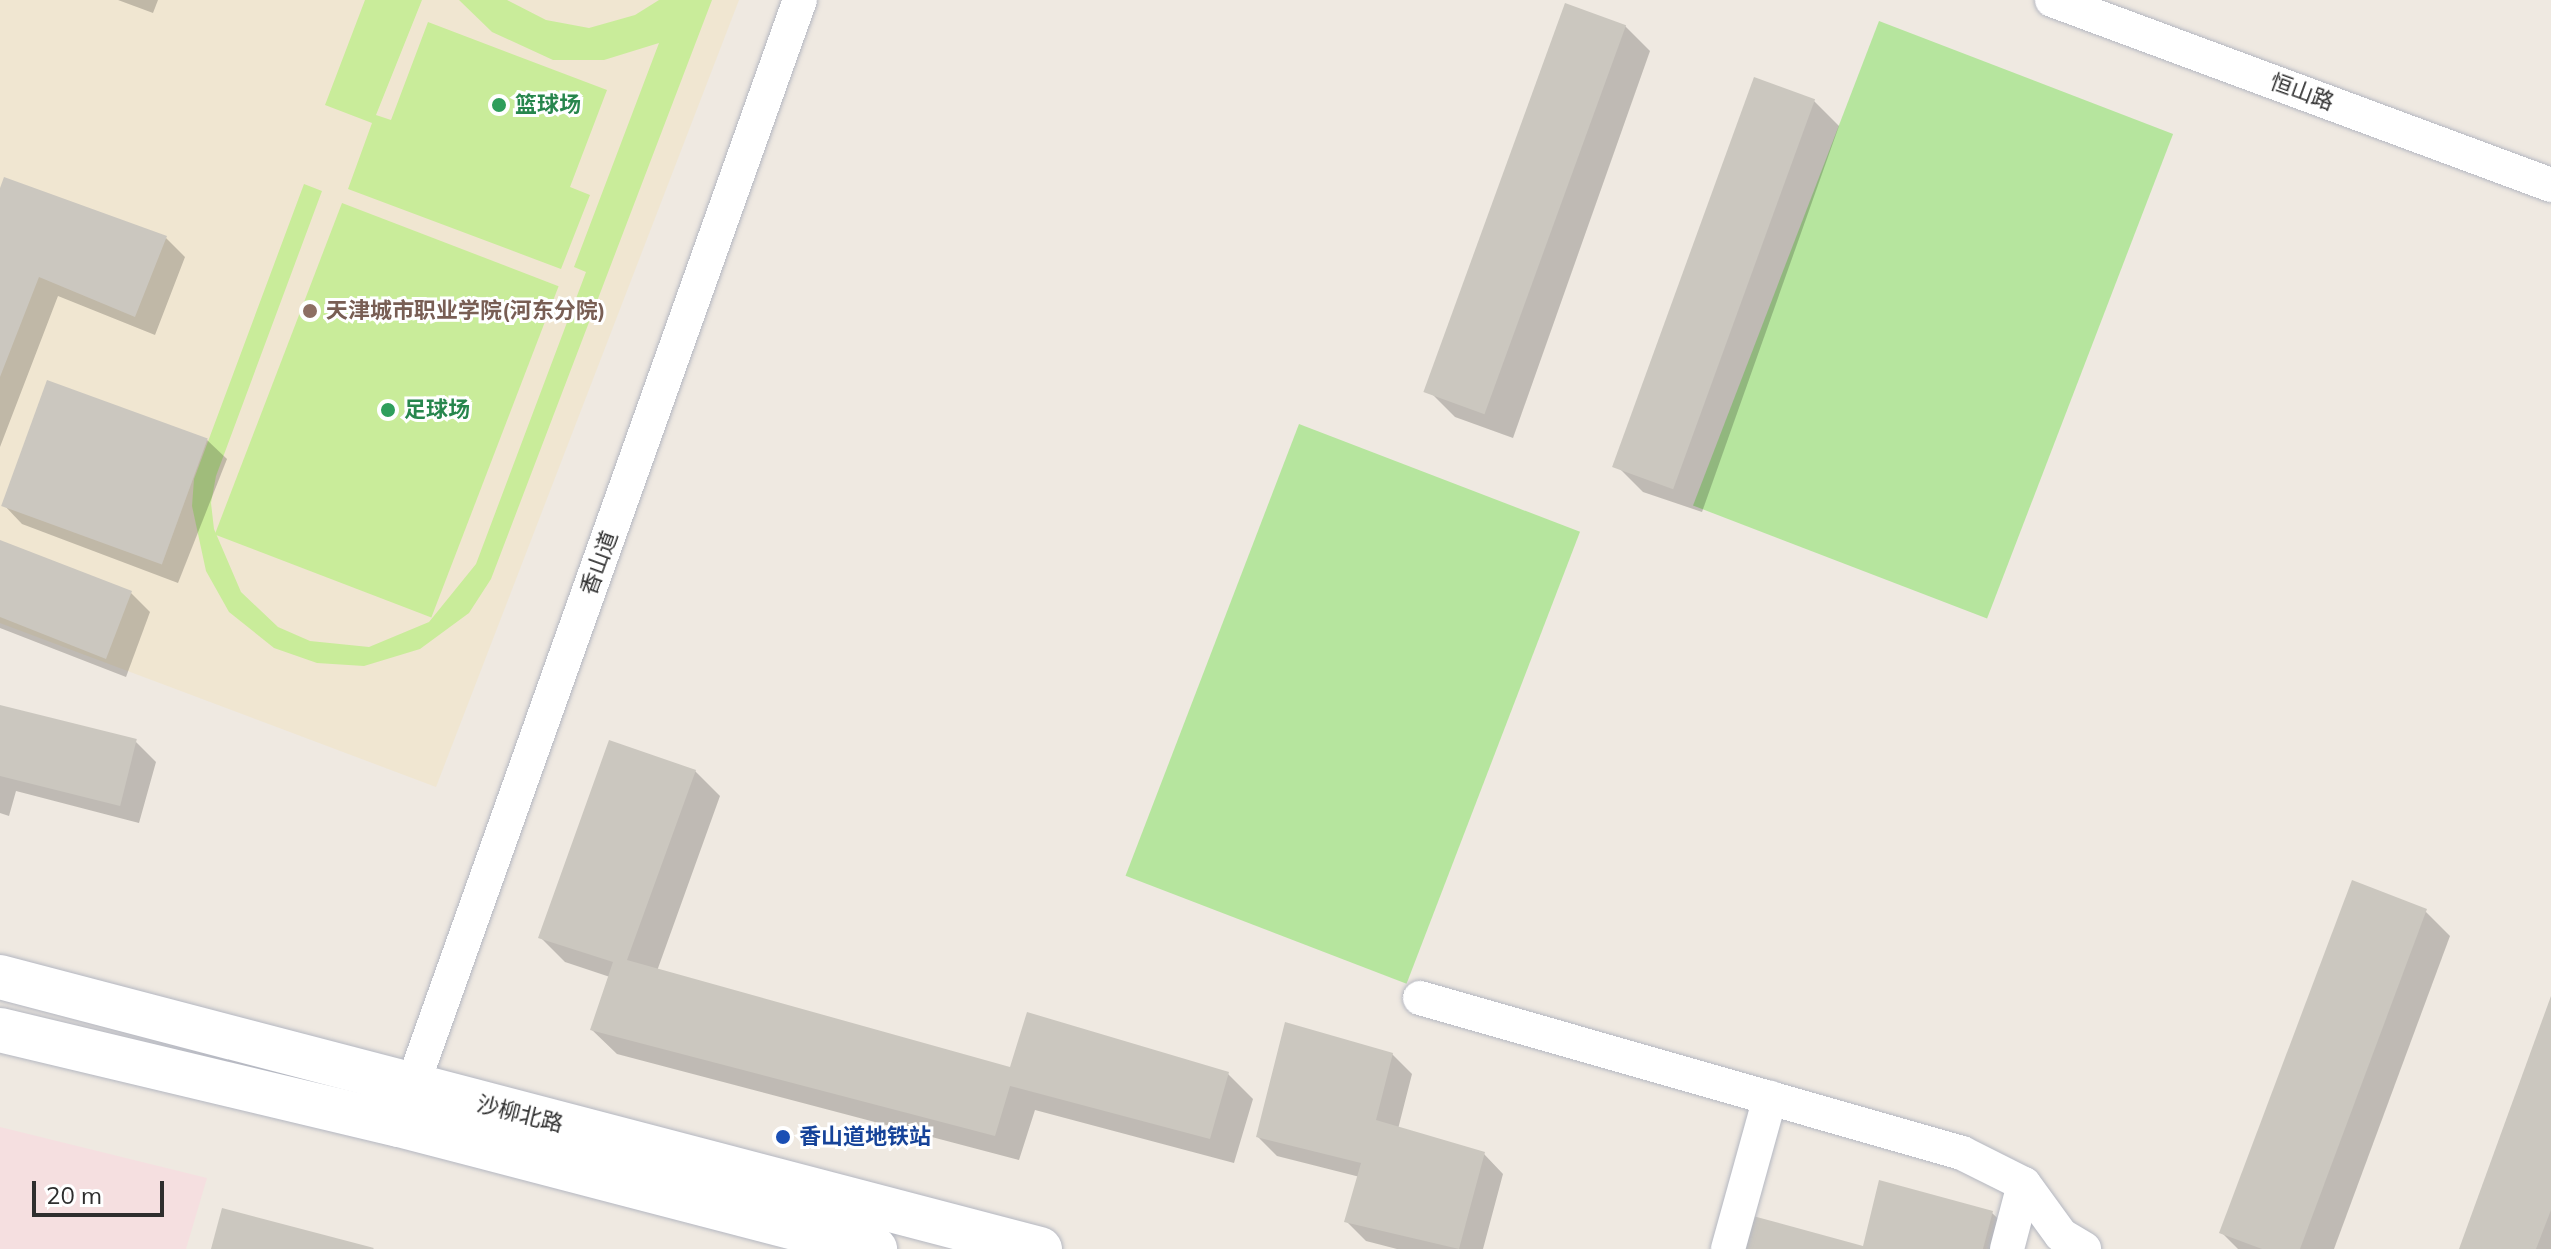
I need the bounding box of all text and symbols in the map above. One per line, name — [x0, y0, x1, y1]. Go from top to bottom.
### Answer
street label: 恒山路 — [2266, 68, 2338, 116]
place label: 篮球场 — [515, 92, 581, 118]
marker: 篮球场 — [490, 96, 508, 114]
place label: 天津城市职业学院(河东分院) — [326, 298, 606, 324]
marker: 天津城市职业学院(河东分院) — [301, 302, 319, 320]
place label: 足球场 — [404, 397, 470, 423]
marker: 足球场 — [379, 401, 397, 419]
street label: 香山道 — [575, 527, 623, 599]
street label: 沙柳北路 — [474, 1091, 566, 1137]
place label: 香山道地铁站 — [799, 1124, 931, 1150]
marker: 香山道地铁站 — [774, 1128, 792, 1146]
scale bar — [36, 1165, 168, 1215]
text: 20 m — [46, 1180, 102, 1210]

